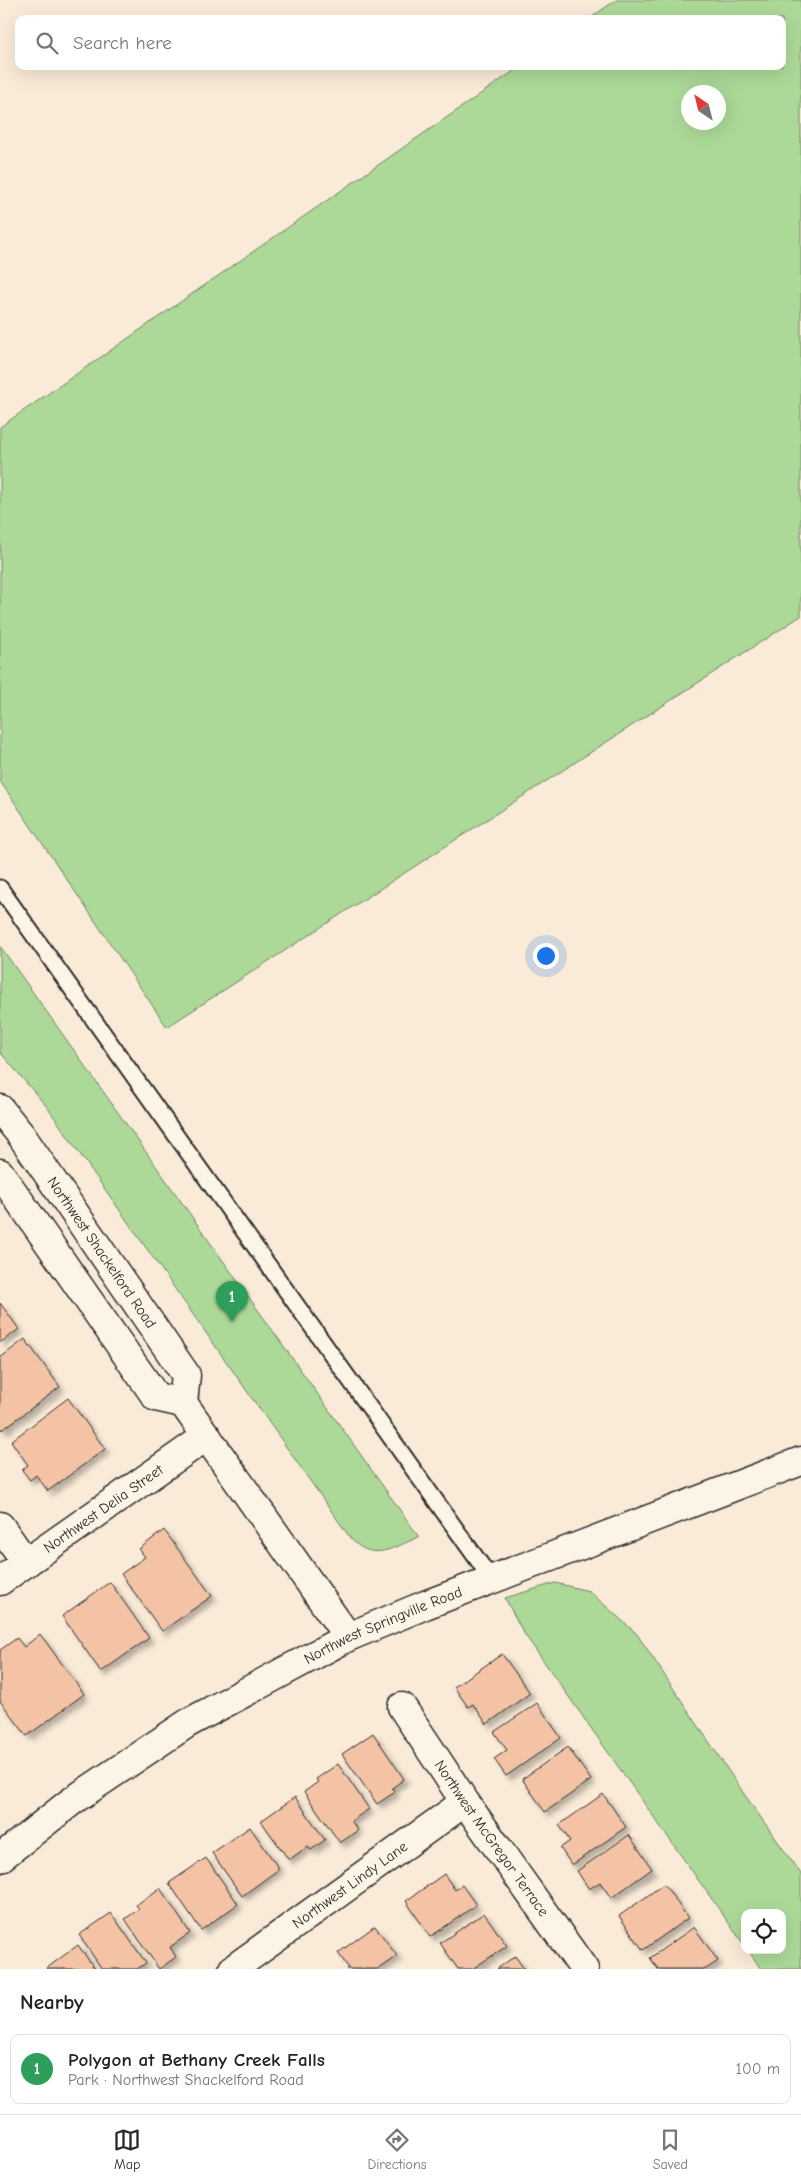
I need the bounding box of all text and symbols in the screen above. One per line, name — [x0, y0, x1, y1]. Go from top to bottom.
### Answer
search box — [15, 15, 786, 70]
icon: search — [33, 29, 61, 57]
text: Search here — [73, 32, 172, 54]
north arrow — [681, 85, 726, 130]
your location — [533, 943, 559, 969]
street label: Northwest Shackelford Road — [43, 1173, 160, 1332]
pin: 1 — [216, 1281, 248, 1322]
street label: Northwest Delia Street — [40, 1460, 167, 1557]
street label: Northwest Springville Road — [301, 1583, 464, 1668]
street label: Northwest McGregor Terrace — [431, 1757, 553, 1920]
street label: Northwest Lindy Lane — [289, 1837, 411, 1932]
map controls — [741, 1909, 786, 1954]
button: locate — [741, 1909, 786, 1954]
text: Nearby — [20, 1990, 84, 2014]
text: Polygon at Bethany Creek Falls — [68, 2049, 325, 2071]
text: 1 — [34, 2060, 40, 2078]
text: 100 m — [736, 2060, 780, 2078]
text: Park · Northwest Shackelford Road — [68, 2071, 304, 2089]
tab: Map — [113, 2126, 141, 2173]
tab: Directions — [367, 2126, 427, 2173]
tab: Saved — [653, 2126, 688, 2173]

